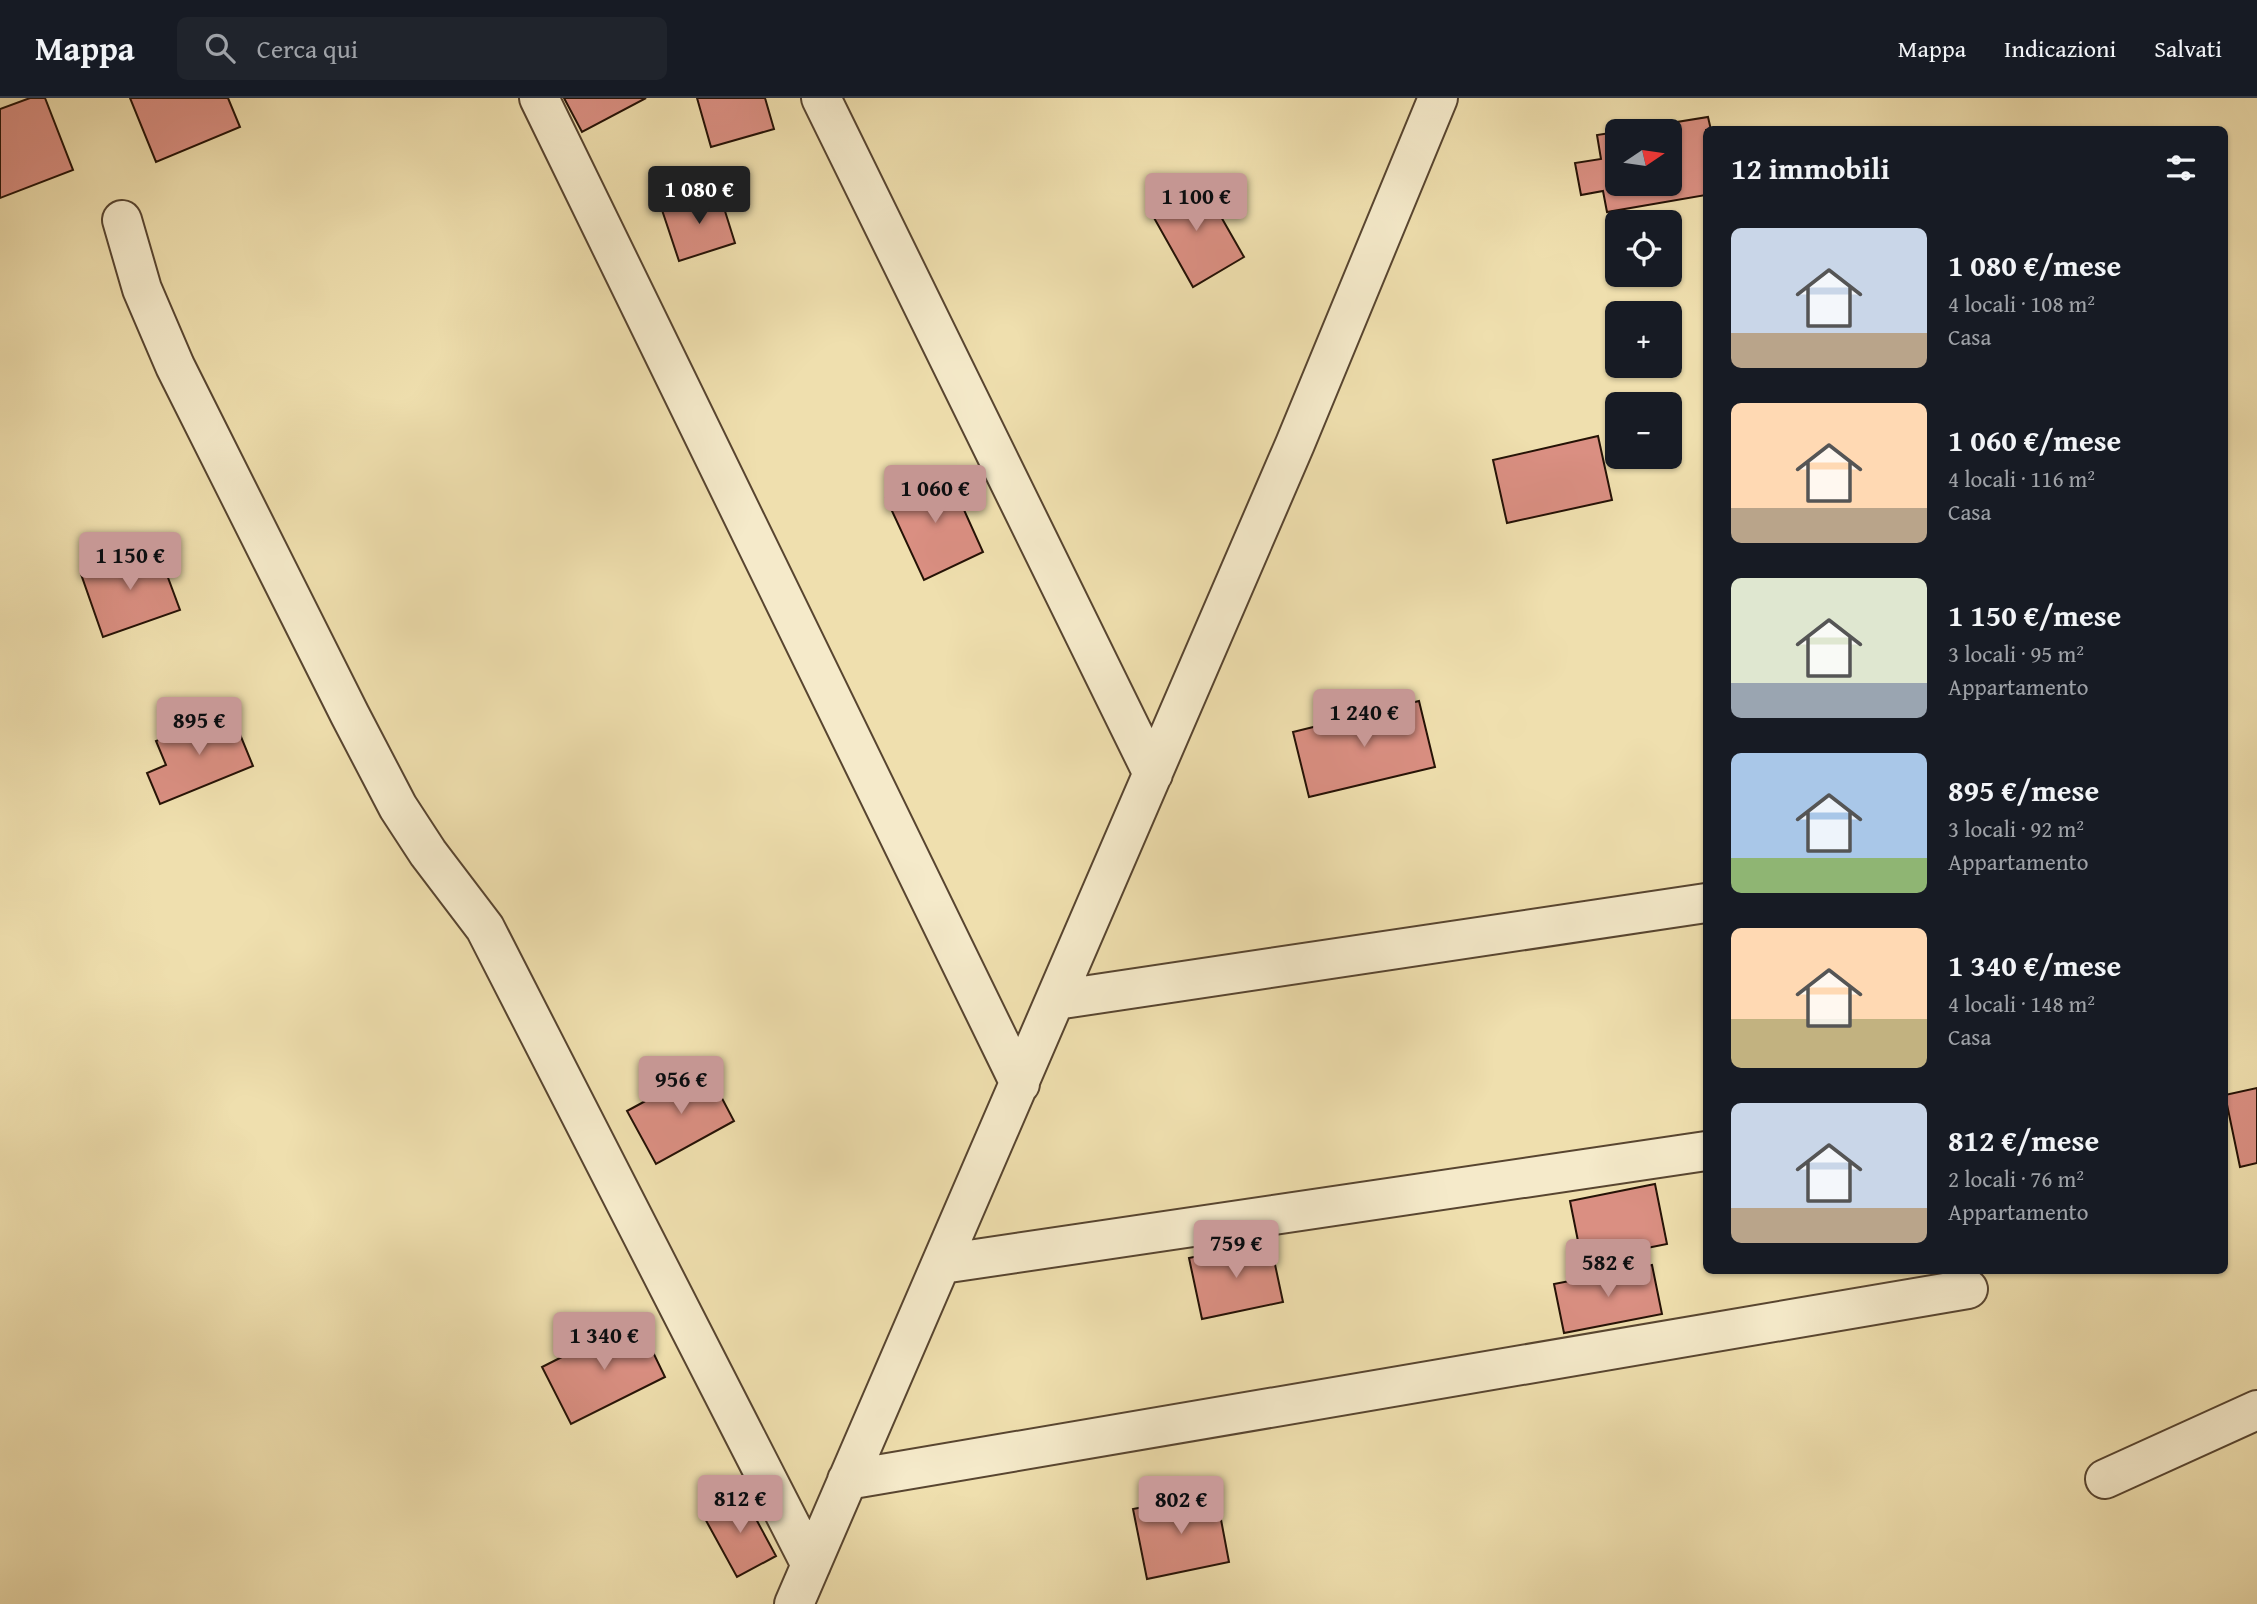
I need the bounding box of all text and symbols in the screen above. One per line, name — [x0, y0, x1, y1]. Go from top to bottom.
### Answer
search box — [177, 17, 667, 80]
text: Mappa — [35, 24, 135, 72]
icon: search — [201, 29, 239, 67]
text: Cerca qui — [257, 29, 358, 68]
text: Mappa — [1898, 31, 1966, 66]
text: Indicazioni — [2004, 31, 2116, 66]
text: Salvati — [2154, 31, 2222, 66]
north arrow — [1605, 119, 1682, 196]
map controls — [1605, 119, 1682, 469]
text: 12 immobili — [1731, 146, 1890, 190]
icon: filters — [2162, 149, 2200, 187]
pin: 1 080 € — [634, 166, 764, 226]
text: 1 080 € — [664, 172, 734, 205]
pin: 1 100 € — [1131, 174, 1261, 233]
text: 1 100 € — [1161, 179, 1231, 212]
button: locate — [1605, 210, 1682, 287]
text: 1 080 €/mese — [1948, 243, 2121, 287]
icon: home — [1787, 256, 1871, 340]
text: 4 locali · 108 m² — [1948, 287, 2095, 320]
button: + — [1605, 301, 1682, 378]
text: Casa — [1948, 320, 1991, 353]
button: − — [1605, 392, 1682, 469]
text: 1 060 €/mese — [1948, 418, 2121, 462]
icon: home — [1787, 431, 1871, 515]
text: 4 locali · 116 m² — [1948, 462, 2095, 495]
pin: 1 060 € — [870, 466, 1000, 525]
text: 1 060 € — [900, 471, 970, 504]
text: Casa — [1948, 495, 1991, 528]
pin: 1 150 € — [65, 532, 195, 592]
text: 1 150 € — [95, 538, 165, 571]
text: 1 150 €/mese — [1948, 593, 2121, 637]
icon: home — [1787, 606, 1871, 690]
text: 3 locali · 95 m² — [1948, 637, 2084, 670]
text: Appartamento — [1948, 670, 2088, 703]
pin: 1 240 € — [1299, 690, 1429, 749]
text: 1 240 € — [1329, 695, 1399, 728]
pin: 895 € — [150, 698, 248, 757]
text: 895 € — [173, 703, 225, 736]
text: 895 €/mese — [1948, 768, 2099, 812]
icon: home — [1787, 781, 1871, 865]
text: 3 locali · 92 m² — [1948, 812, 2084, 845]
text: Appartamento — [1948, 845, 2088, 878]
text: 1 340 €/mese — [1948, 943, 2121, 987]
icon: home — [1787, 956, 1871, 1040]
text: 4 locali · 148 m² — [1948, 987, 2095, 1020]
text: Casa — [1948, 1020, 1991, 1053]
pin: 956 € — [632, 1056, 730, 1116]
text: 956 € — [655, 1062, 707, 1095]
text: 812 €/mese — [1948, 1118, 2099, 1162]
icon: home — [1787, 1131, 1871, 1215]
text: 2 locali · 76 m² — [1948, 1162, 2084, 1195]
text: Appartamento — [1948, 1195, 2088, 1228]
pin: 759 € — [1187, 1220, 1285, 1280]
text: 759 € — [1210, 1226, 1262, 1259]
pin: 582 € — [1559, 1240, 1657, 1299]
text: 582 € — [1582, 1245, 1634, 1278]
pin: 1 340 € — [539, 1312, 669, 1372]
text: 1 340 € — [569, 1318, 639, 1351]
pin: 812 € — [691, 1476, 789, 1535]
pin: 802 € — [1132, 1476, 1230, 1536]
text: 812 € — [714, 1481, 766, 1514]
text: 802 € — [1155, 1482, 1207, 1515]

